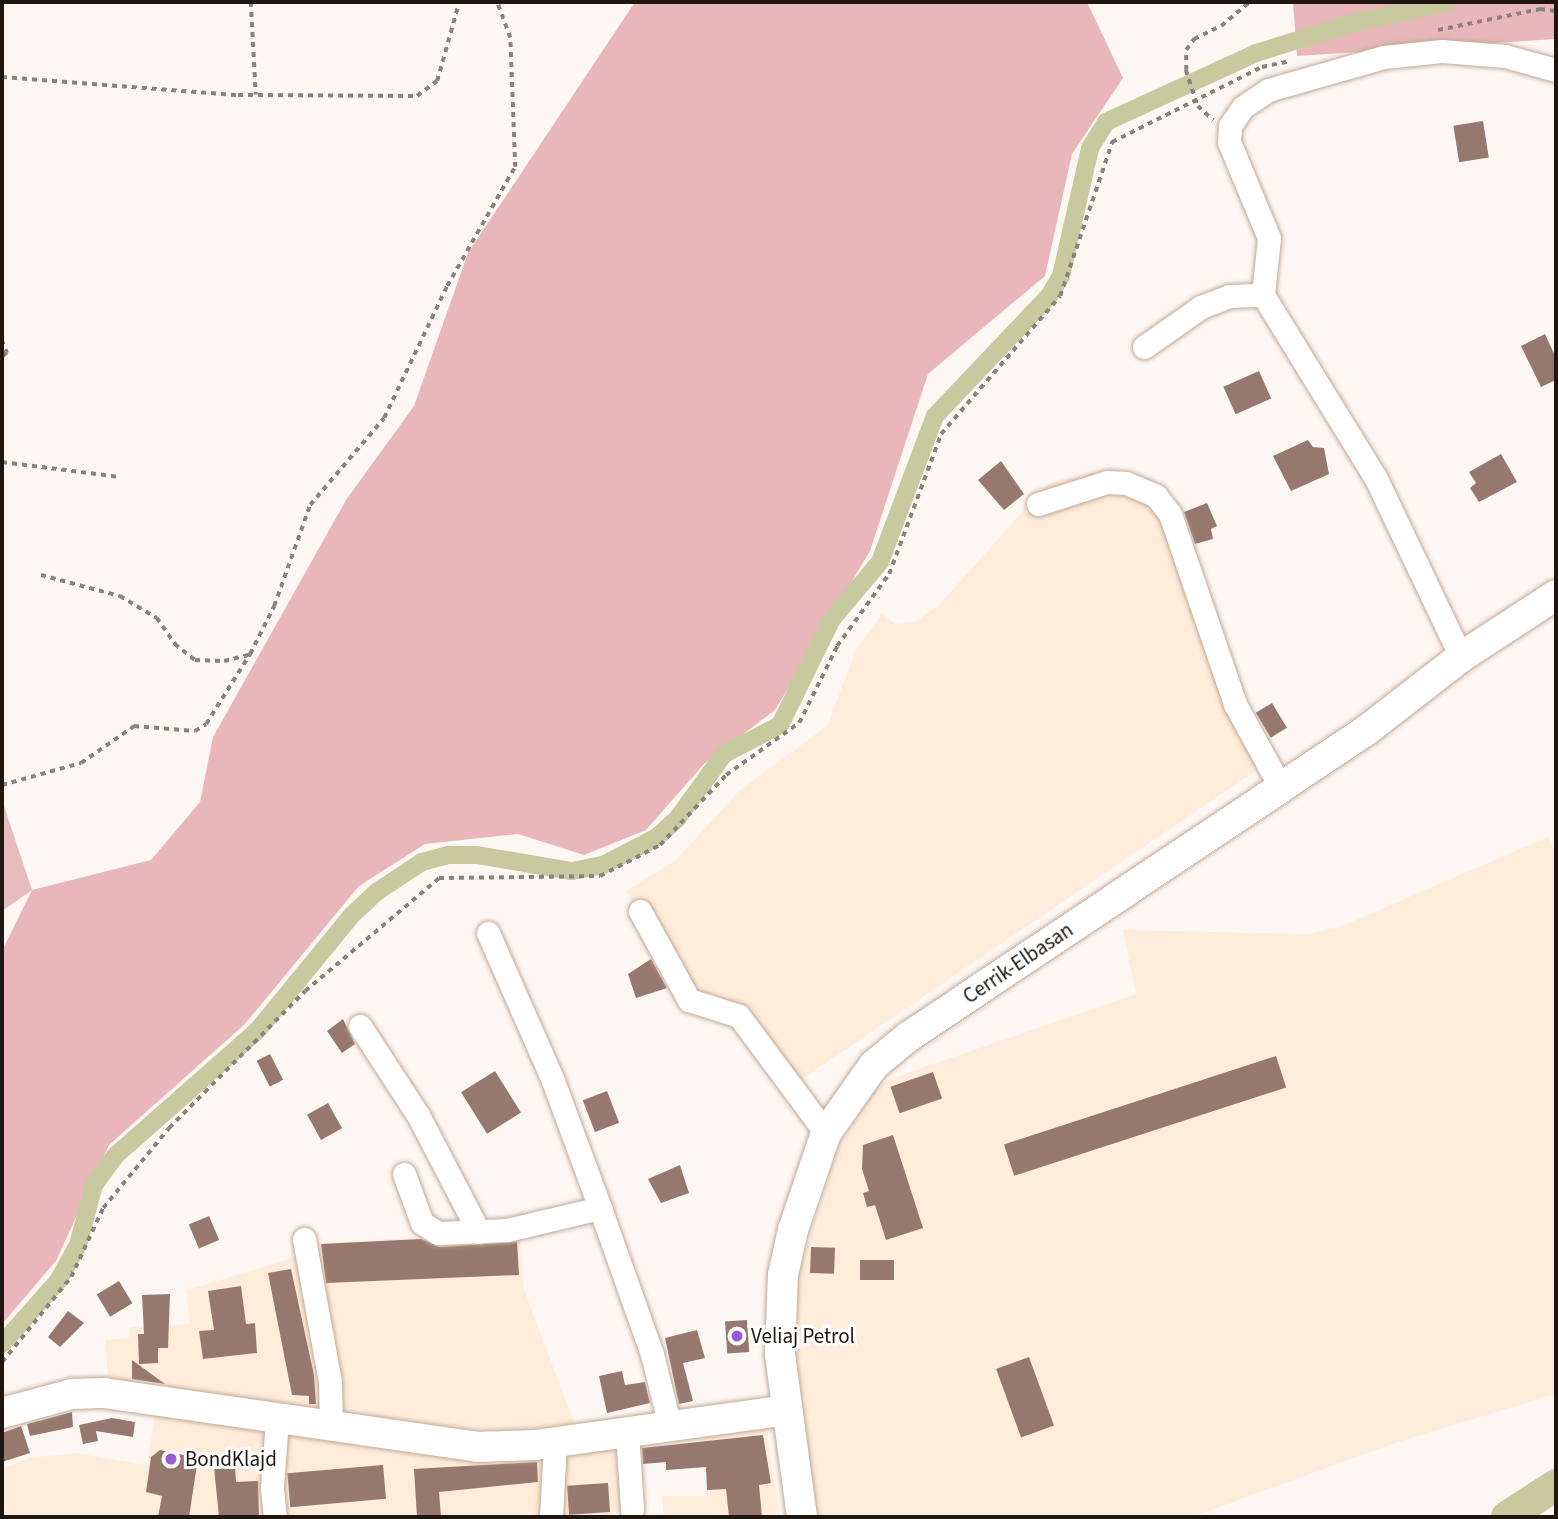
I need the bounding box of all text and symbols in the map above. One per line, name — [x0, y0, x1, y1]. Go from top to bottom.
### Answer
street label: Cerrik-Elbasan — [958, 917, 1078, 1009]
place label: Veliaj Petrol — [751, 1323, 855, 1349]
marker: Veliaj Petrol — [729, 1328, 745, 1344]
place label: BondKlajd — [185, 1446, 277, 1472]
marker: BondKlajd — [163, 1451, 179, 1467]

